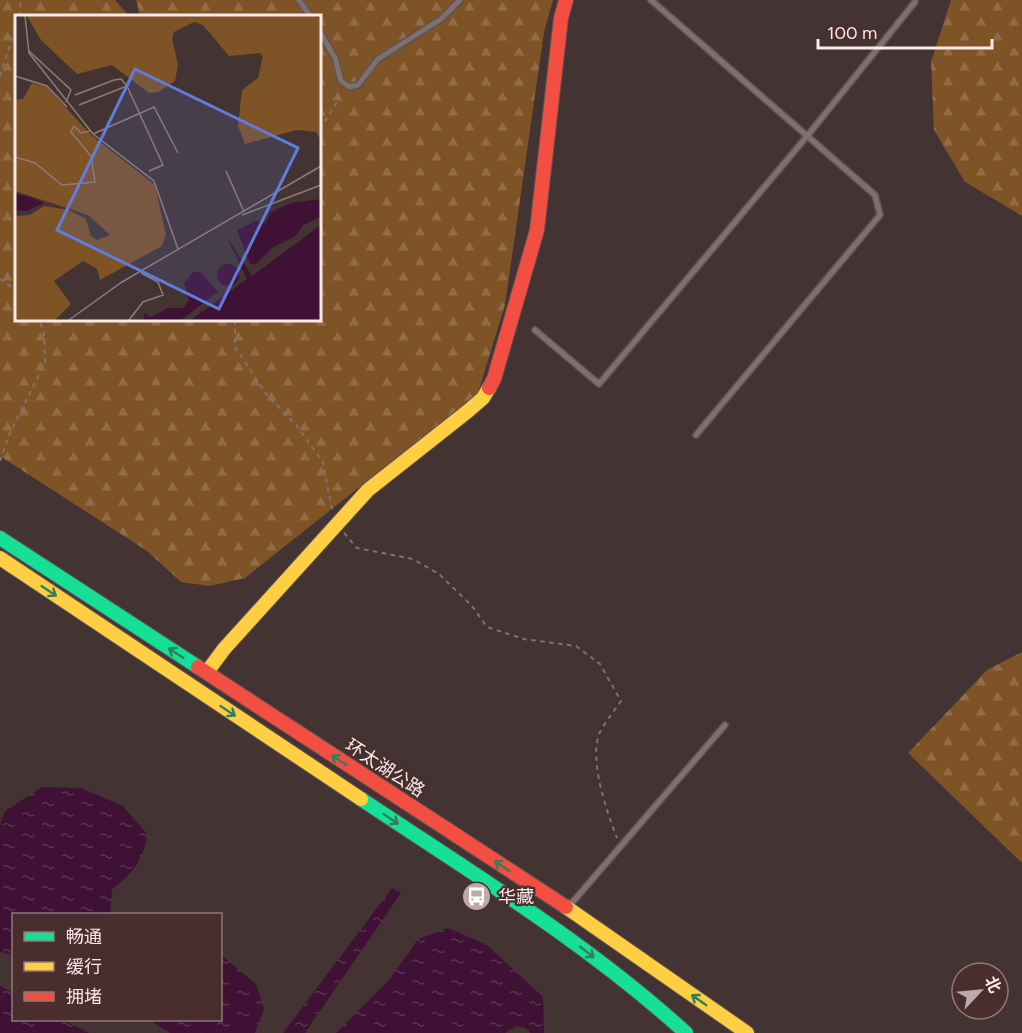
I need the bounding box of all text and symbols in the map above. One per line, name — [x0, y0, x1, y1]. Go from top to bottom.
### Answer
scale bar — [818, 12, 992, 50]
inset map — [15, 15, 321, 321]
text: 100 m — [827, 22, 877, 44]
one-way arrow — [40, 585, 56, 597]
one-way arrow — [168, 646, 185, 659]
one-way arrow — [220, 704, 237, 717]
street label: 环太湖公路 — [341, 734, 429, 802]
one-way arrow — [331, 753, 348, 766]
one-way arrow — [382, 813, 398, 825]
one-way arrow — [494, 860, 511, 873]
bus stop icon: 华藏 — [461, 881, 493, 913]
place label: 华藏 — [498, 886, 534, 908]
legend — [12, 913, 222, 1021]
text: 畅通 — [66, 926, 102, 948]
one-way arrow — [578, 945, 594, 958]
text: 缓行 — [66, 956, 102, 978]
north arrow — [950, 961, 1010, 1021]
text: 北 — [981, 973, 1005, 996]
text: 拥堵 — [66, 986, 102, 1008]
one-way arrow — [691, 994, 707, 1006]

